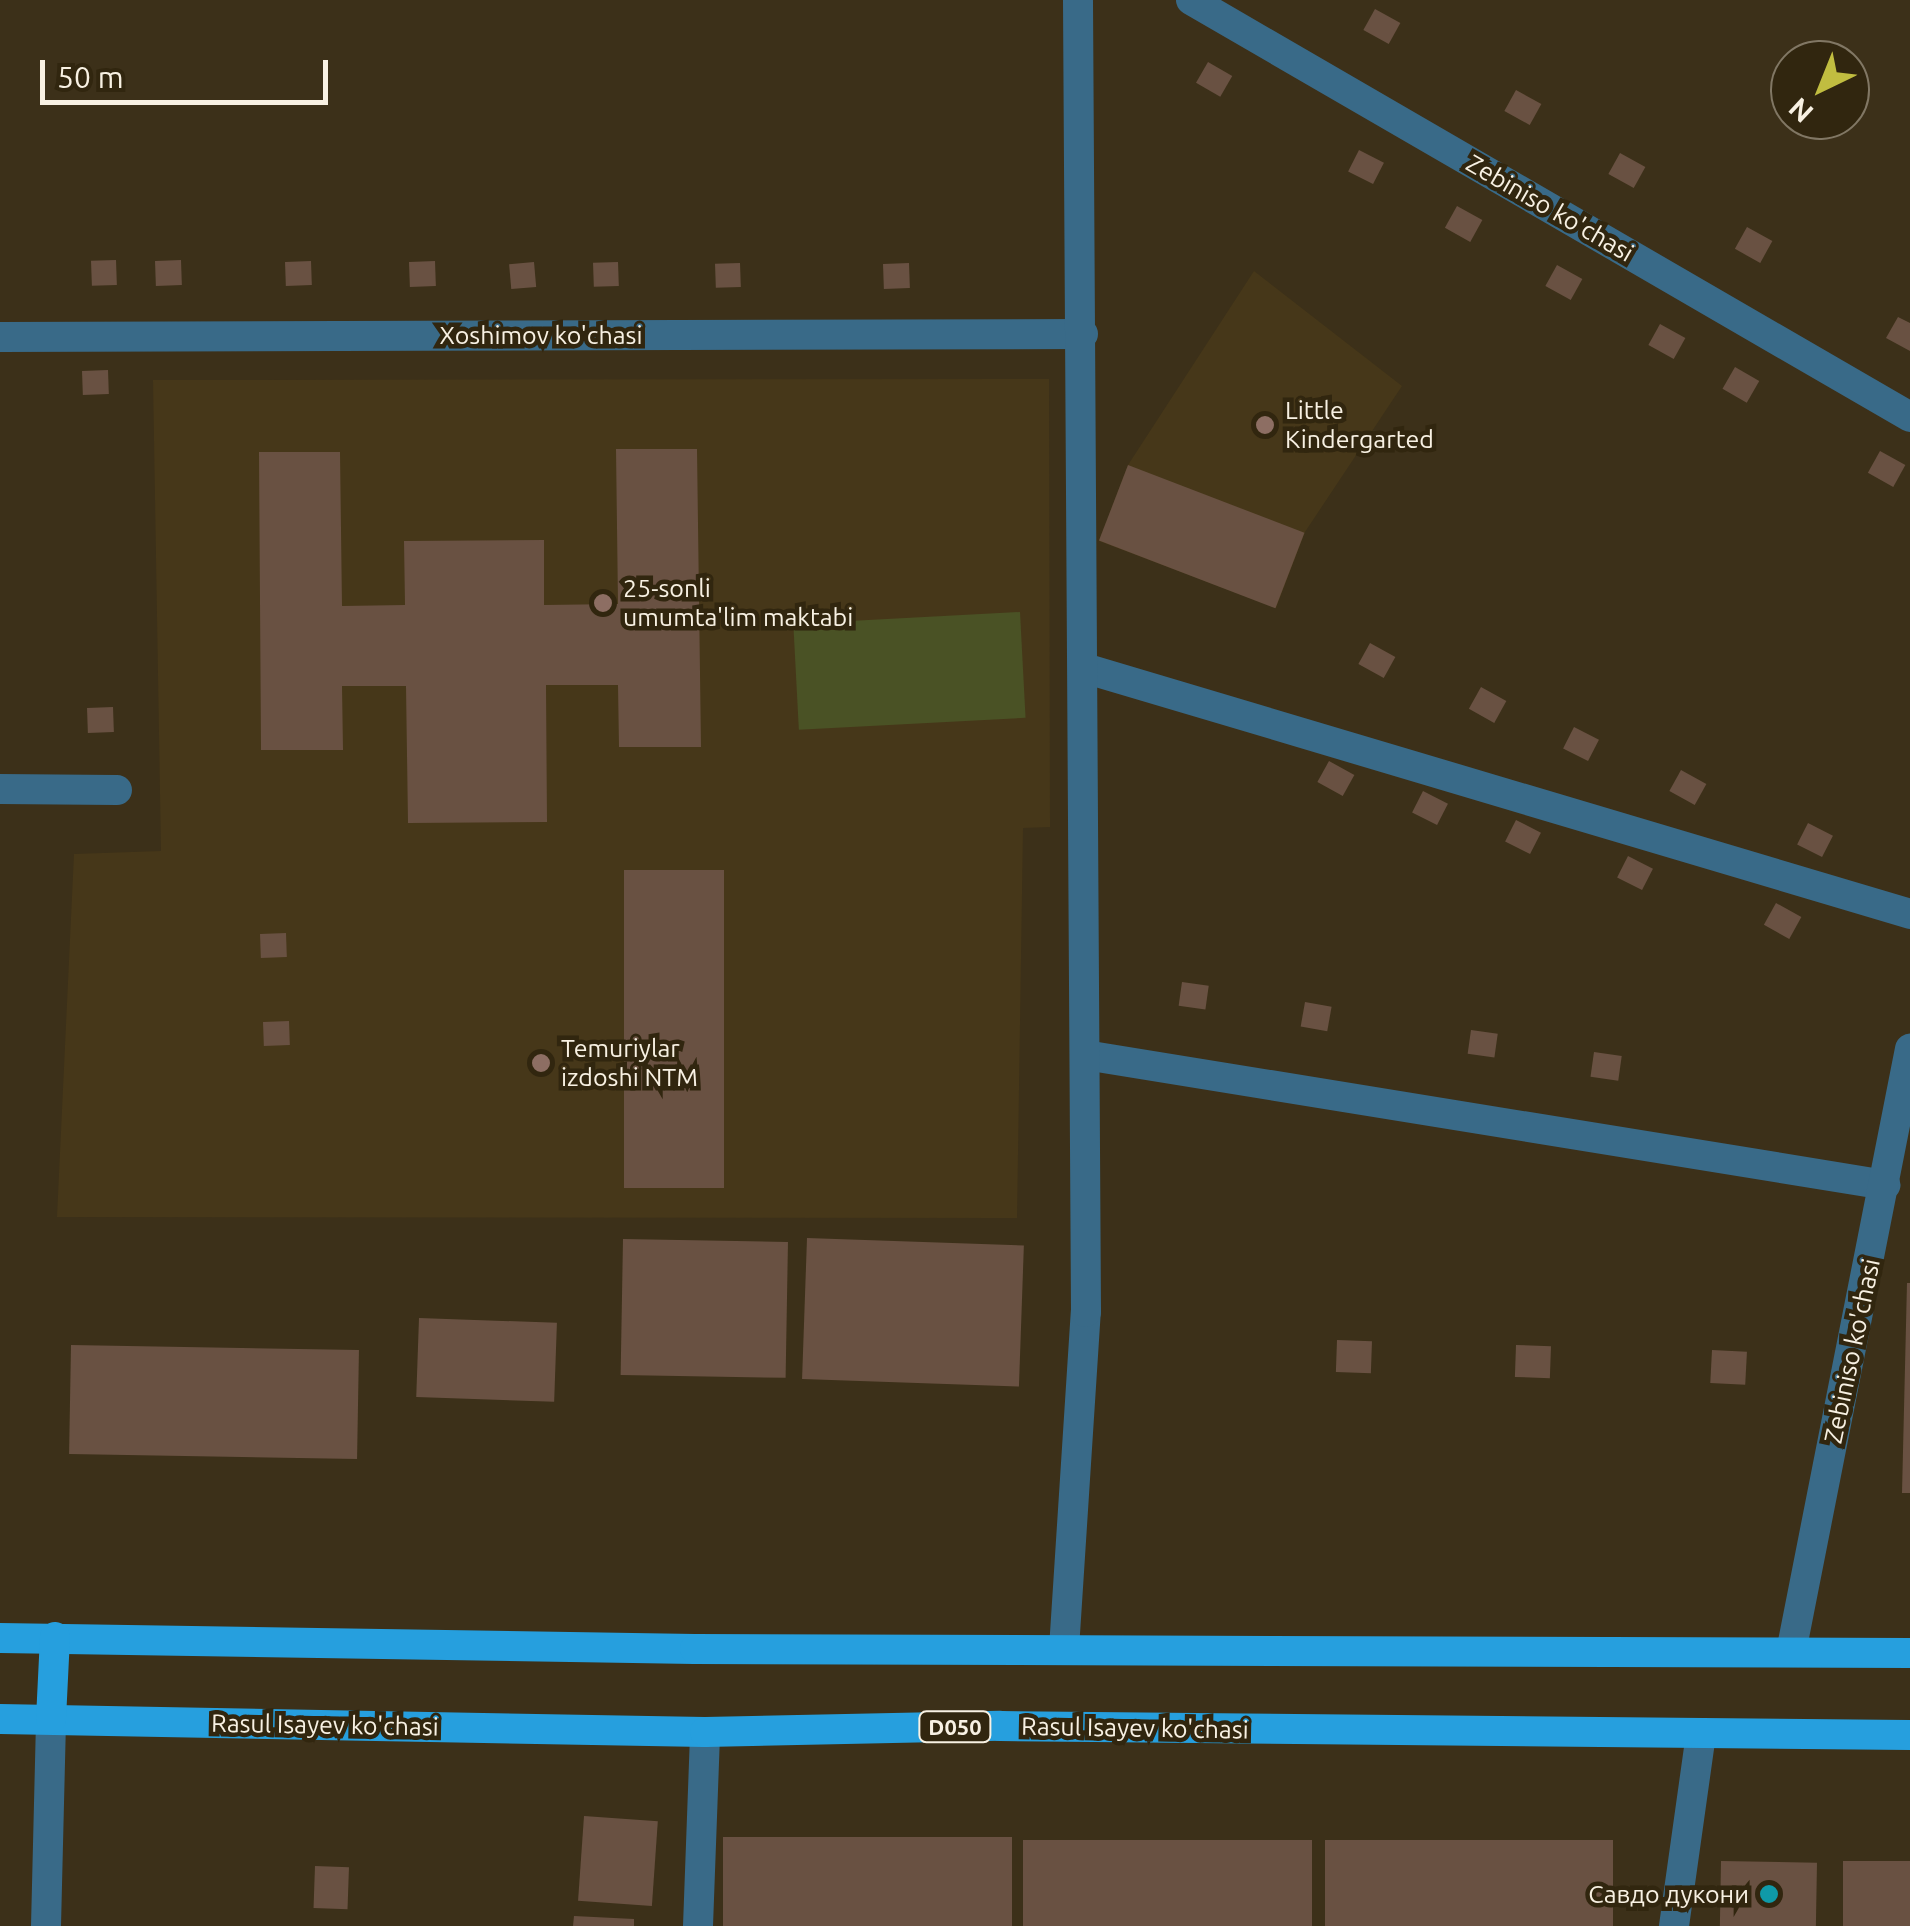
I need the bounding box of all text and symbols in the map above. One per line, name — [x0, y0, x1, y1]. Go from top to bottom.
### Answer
scale bar — [45, 40, 332, 102]
north arrow — [1770, 40, 1870, 140]
text: 50 m — [57, 60, 124, 94]
text: N — [1782, 92, 1819, 129]
street label: Zebiniso ko'chasi — [1461, 148, 1639, 268]
street label: Xoshimov ko'chasi — [440, 320, 642, 350]
place label: Little Kindergarted — [1285, 396, 1434, 455]
marker: Little Kindergarted — [1254, 414, 1276, 436]
place label: 25-sonli umumta'lim maktabi — [623, 574, 853, 633]
marker: 25-sonli umumta'lim maktabi — [592, 592, 614, 614]
place label: Temuriylar izdoshi NTM — [561, 1034, 698, 1093]
marker: Temuriylar izdoshi NTM — [530, 1052, 552, 1074]
street label: Zebiniso ko'chasi — [1818, 1256, 1886, 1446]
street label: Rasul Isayev ko'chasi — [211, 1708, 439, 1742]
road number: D050 — [918, 1710, 992, 1744]
street label: Rasul Isayev ko'chasi — [1021, 1711, 1249, 1745]
place label: Савдо дукони — [1588, 1879, 1749, 1909]
marker: Савдо дукони — [1758, 1883, 1780, 1905]

